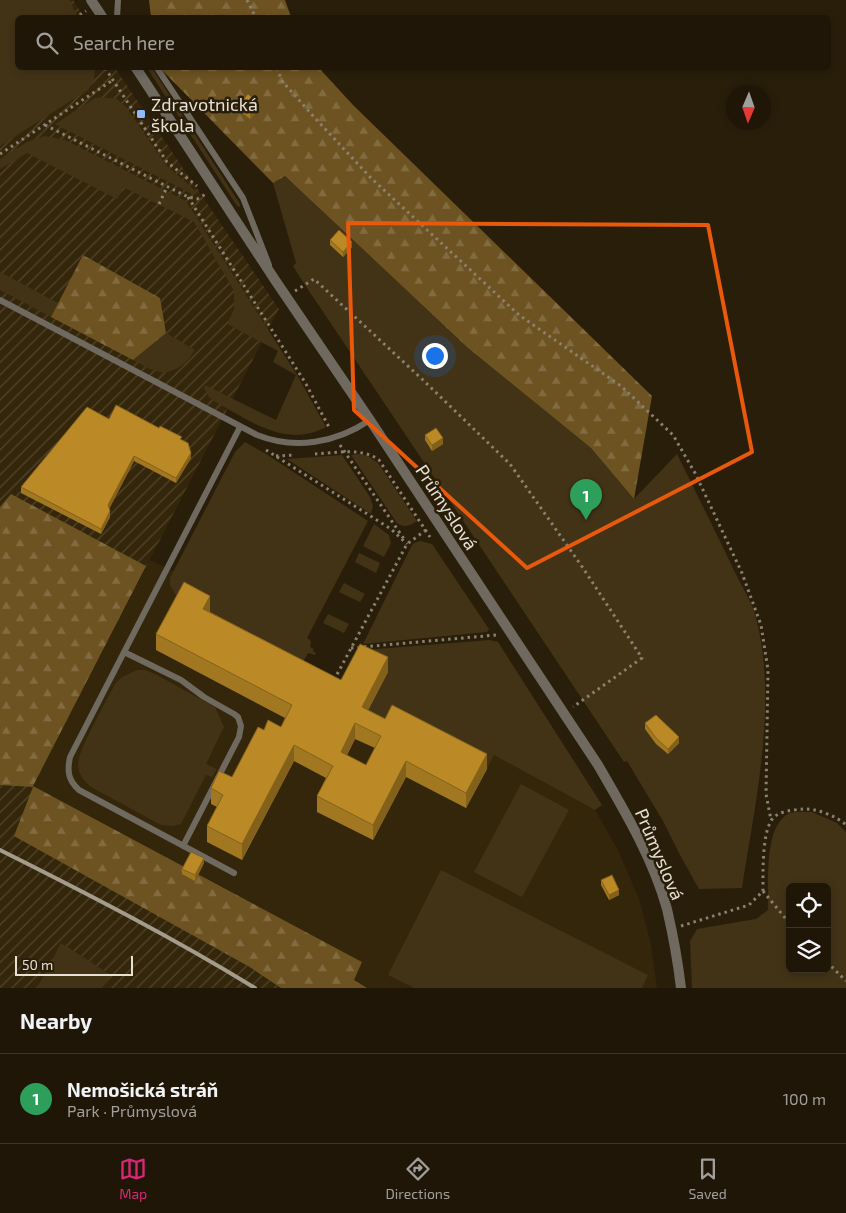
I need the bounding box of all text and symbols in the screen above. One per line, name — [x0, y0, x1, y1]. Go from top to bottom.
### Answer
search box — [15, 15, 831, 70]
icon: search — [33, 29, 61, 57]
text: Search here — [73, 31, 175, 54]
north arrow — [726, 85, 771, 130]
place label: Zdravotnická škola — [151, 93, 258, 136]
marker: Zdravotnická škola — [135, 108, 147, 120]
your location — [422, 343, 448, 369]
street label: Průmyslová — [411, 460, 483, 554]
pin: 1 — [570, 479, 602, 520]
street label: Průmyslová — [631, 805, 689, 903]
map controls — [786, 883, 831, 973]
button: locate — [786, 883, 831, 928]
button: layers — [786, 928, 831, 973]
scale bar — [15, 953, 132, 976]
text: 50 m — [22, 956, 53, 973]
text: Nearby — [20, 1008, 92, 1033]
text: Nemošická stráň — [67, 1078, 218, 1101]
text: 1 — [33, 1089, 39, 1108]
text: 100 m — [783, 1089, 826, 1108]
text: Park · Průmyslová — [67, 1101, 197, 1120]
tab: Map — [119, 1155, 147, 1202]
tab: Directions — [386, 1155, 450, 1202]
tab: Saved — [688, 1155, 727, 1202]

